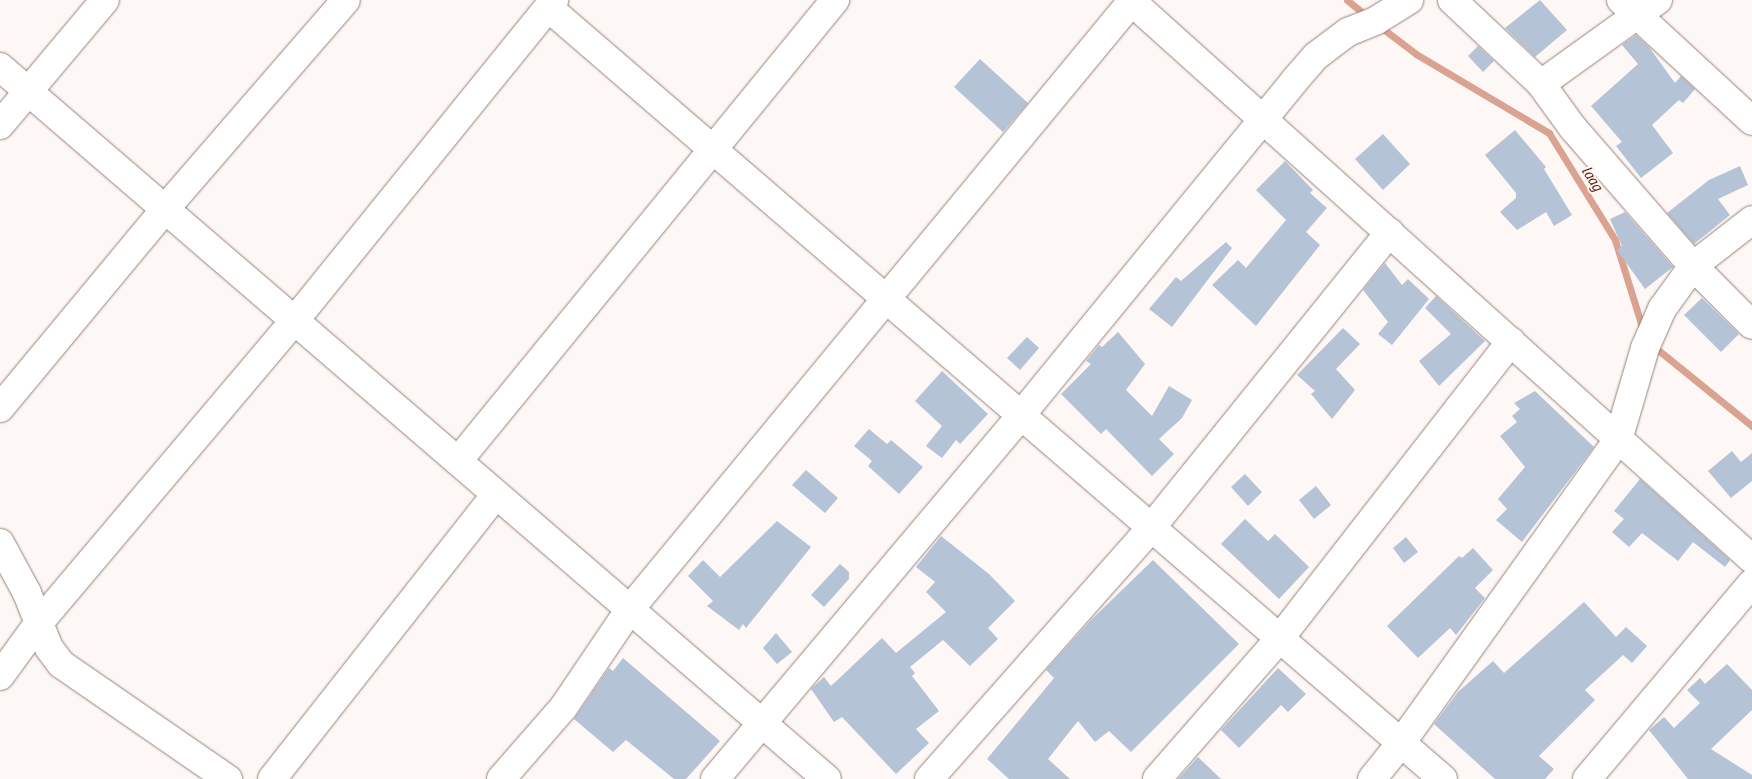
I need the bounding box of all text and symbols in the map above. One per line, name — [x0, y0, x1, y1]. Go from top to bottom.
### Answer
water label: laag — [1578, 163, 1608, 195]

